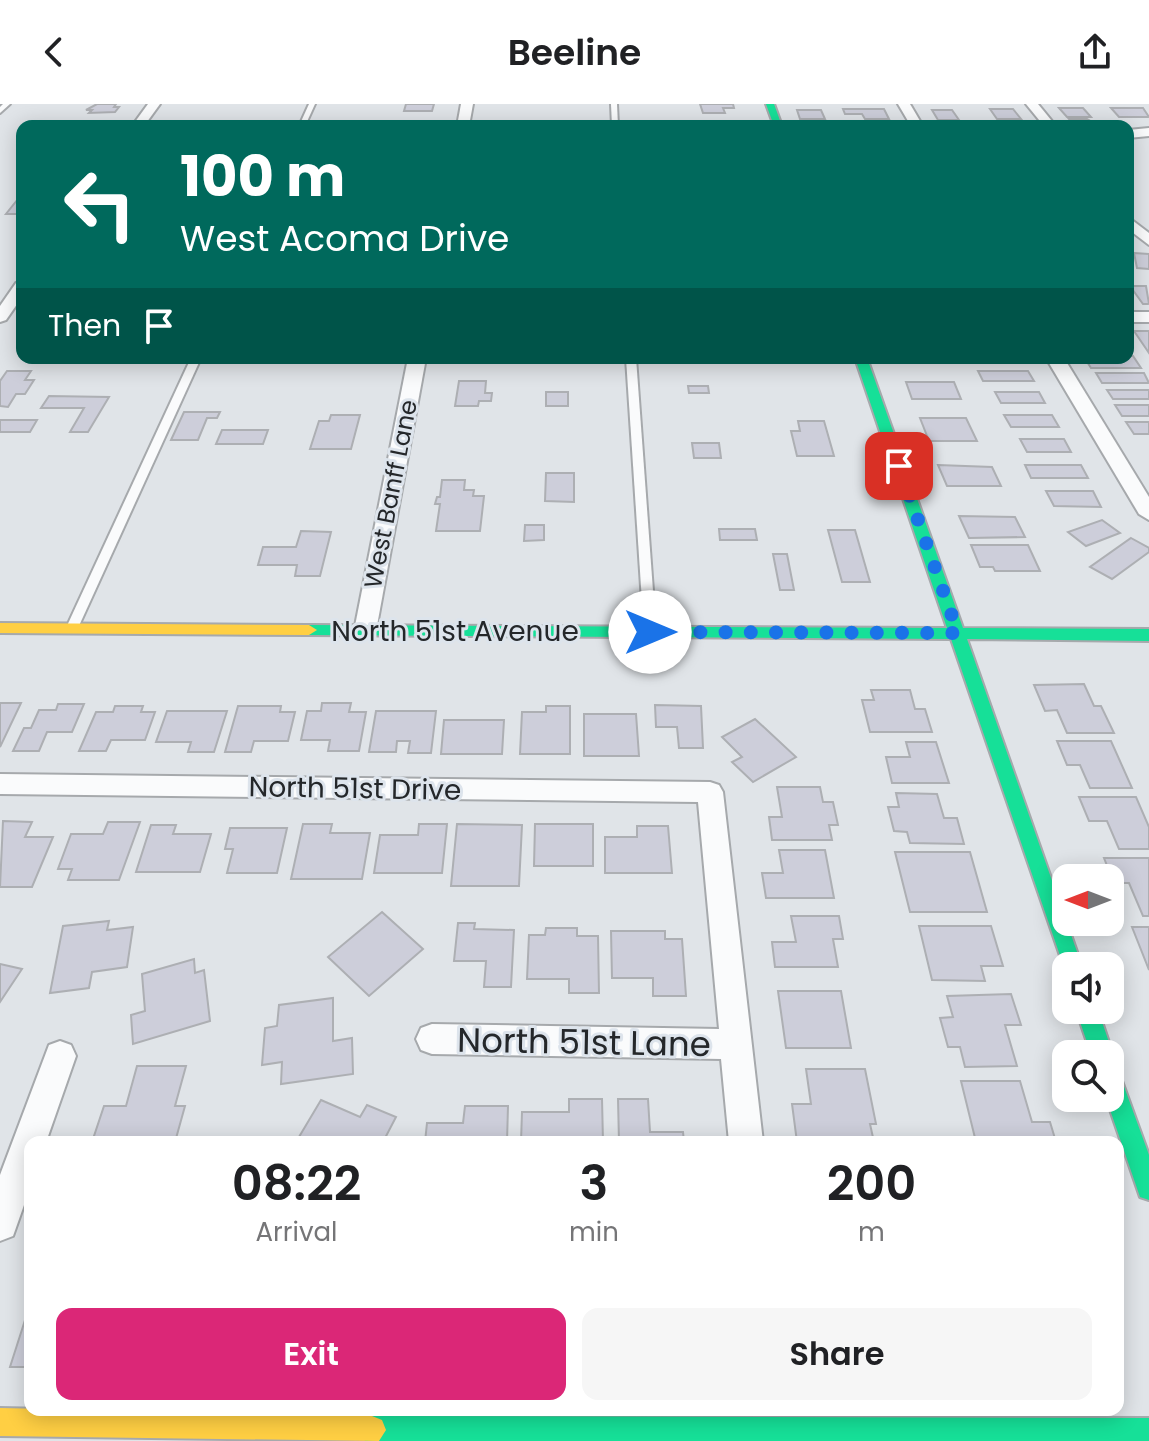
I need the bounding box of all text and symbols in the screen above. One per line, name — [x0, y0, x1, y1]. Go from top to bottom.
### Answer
text: Beeline — [508, 27, 641, 78]
icon: back — [32, 30, 76, 74]
icon: share — [1073, 30, 1117, 74]
text: 100 m — [180, 137, 345, 216]
icon: left — [48, 152, 152, 256]
text: West Acoma Drive — [180, 213, 509, 264]
text: Then — [48, 304, 121, 347]
icon: arrive — [137, 304, 181, 348]
street label: West Banff Lane — [356, 397, 425, 591]
pin — [865, 432, 933, 500]
icon: arrive — [877, 444, 921, 488]
position arrow — [608, 590, 692, 674]
street label: North 51st Avenue — [331, 612, 579, 651]
street label: North 51st Drive — [248, 767, 462, 810]
north arrow — [1052, 864, 1124, 936]
map controls — [1052, 864, 1124, 1112]
button: sound — [1052, 952, 1124, 1024]
street label: North 51st Lane — [457, 1016, 711, 1068]
button: search — [1052, 1040, 1124, 1112]
text: 08:22 — [232, 1150, 361, 1217]
text: 3 — [580, 1150, 608, 1217]
text: 200 — [827, 1150, 916, 1217]
text: Arrival — [256, 1214, 337, 1250]
text: min — [569, 1214, 619, 1250]
text: m — [858, 1214, 885, 1250]
button: Exit — [56, 1308, 566, 1400]
button: Share — [582, 1308, 1092, 1400]

